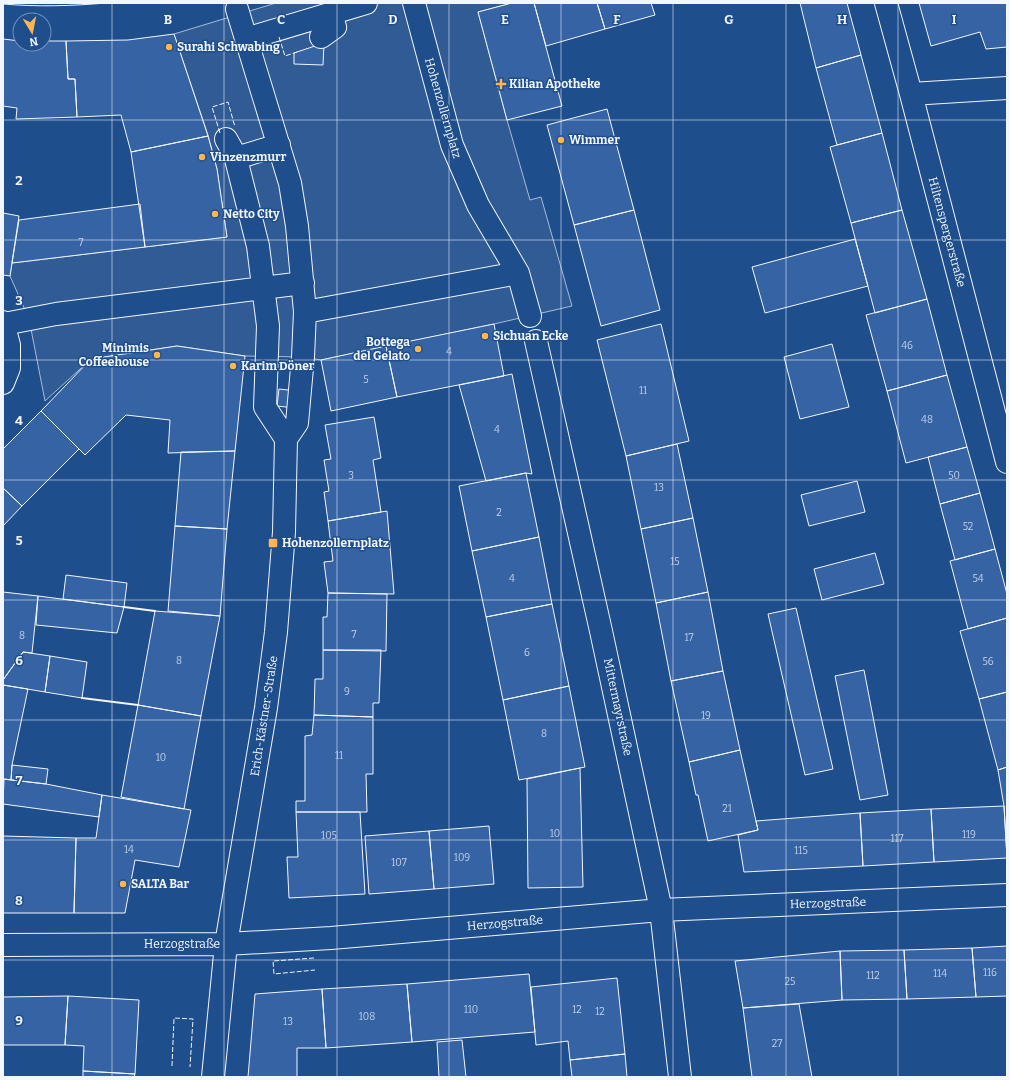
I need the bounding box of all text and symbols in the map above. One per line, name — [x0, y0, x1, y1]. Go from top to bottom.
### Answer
north arrow — [12, 12, 52, 52]
text: B — [164, 12, 172, 27]
text: C — [277, 12, 285, 27]
text: D — [388, 12, 398, 27]
text: E — [501, 12, 509, 27]
text: F — [613, 12, 621, 27]
text: G — [724, 12, 734, 27]
text: H — [837, 12, 847, 27]
text: I — [952, 12, 957, 27]
text: N — [28, 34, 39, 49]
place label: Surahi Schwabing — [177, 40, 280, 54]
marker: Surahi Schwabing — [164, 42, 174, 52]
street label: Hohenzollernplatz — [422, 56, 464, 160]
place label: Kilian Apotheke — [509, 77, 601, 91]
marker: Kilian Apotheke — [496, 79, 506, 89]
place label: Wimmer — [569, 133, 620, 147]
marker: Wimmer — [556, 135, 566, 145]
place label: Vinzenzmurr — [210, 150, 287, 164]
marker: Vinzenzmurr — [197, 152, 207, 162]
text: 2 — [15, 173, 23, 188]
street label: Hiltenspergerstraße — [926, 175, 968, 289]
place label: Netto City — [223, 207, 280, 221]
marker: Netto City — [210, 209, 220, 219]
house number: 7 — [78, 237, 84, 249]
text: 3 — [15, 293, 23, 308]
place label: Sichuan Ecke — [493, 329, 569, 343]
marker: Sichuan Ecke — [480, 331, 490, 341]
place label: Bottega del Gelato — [353, 335, 410, 363]
house number: 46 — [901, 340, 913, 352]
place label: Minimis Coffeehouse — [78, 341, 149, 369]
marker: Bottega del Gelato — [413, 344, 423, 354]
house number: 4 — [446, 346, 452, 358]
marker: Minimis Coffeehouse — [152, 350, 162, 360]
place label: Karim Döner — [241, 359, 315, 373]
marker: Karim Döner — [228, 361, 238, 371]
house number: 5 — [363, 374, 369, 386]
house number: 11 — [639, 385, 647, 397]
text: 4 — [15, 413, 23, 428]
house number: 48 — [921, 414, 933, 426]
house number: 4 — [494, 424, 500, 436]
house number: 3 — [348, 470, 354, 482]
house number: 50 — [948, 470, 960, 482]
house number: 13 — [654, 482, 664, 494]
house number: 2 — [496, 507, 502, 519]
house number: 52 — [963, 521, 973, 533]
text: 5 — [15, 533, 23, 548]
place label: Hohenzollernplatz — [282, 536, 389, 550]
marker: Hohenzollernplatz — [267, 537, 279, 549]
house number: 15 — [670, 556, 680, 568]
house number: 4 — [509, 573, 515, 585]
house number: 54 — [972, 573, 984, 585]
house number: 7 — [351, 629, 357, 641]
house number: 8 — [19, 630, 25, 642]
house number: 17 — [685, 632, 693, 644]
house number: 6 — [524, 647, 530, 659]
text: 6 — [15, 653, 23, 668]
house number: 8 — [176, 655, 182, 667]
street label: Erich-Kästner-Straße — [248, 655, 280, 777]
house number: 56 — [982, 656, 994, 668]
street label: Mittermayrstraße — [601, 657, 635, 757]
house number: 9 — [344, 686, 350, 698]
house number: 19 — [701, 710, 711, 722]
house number: 8 — [541, 728, 547, 740]
house number: 11 — [335, 750, 343, 762]
house number: 10 — [156, 752, 166, 764]
text: 7 — [16, 773, 23, 788]
house number: 21 — [722, 803, 732, 815]
house number: 10 — [550, 828, 560, 840]
house number: 119 — [962, 829, 976, 841]
house number: 105 — [321, 830, 337, 842]
house number: 117 — [890, 833, 904, 845]
house number: 14 — [124, 844, 134, 856]
house number: 115 — [794, 845, 808, 857]
house number: 109 — [454, 852, 470, 864]
house number: 107 — [391, 857, 407, 869]
place label: SALTA Bar — [131, 877, 190, 891]
marker: SALTA Bar — [118, 879, 128, 889]
text: 8 — [15, 893, 23, 908]
street label: Herzogstraße — [790, 895, 866, 911]
street label: Herzogstraße — [466, 913, 544, 933]
street label: Herzogstraße — [144, 937, 220, 951]
house number: 116 — [983, 967, 997, 979]
house number: 114 — [933, 968, 947, 980]
house number: 112 — [866, 970, 880, 982]
house number: 25 — [785, 976, 795, 988]
house number: 110 — [464, 1004, 478, 1016]
house number: 12 — [572, 1004, 582, 1016]
house number: 12 — [595, 1006, 605, 1018]
house number: 108 — [359, 1011, 375, 1023]
text: 9 — [15, 1013, 23, 1028]
house number: 13 — [283, 1016, 293, 1028]
house number: 27 — [772, 1038, 782, 1050]

